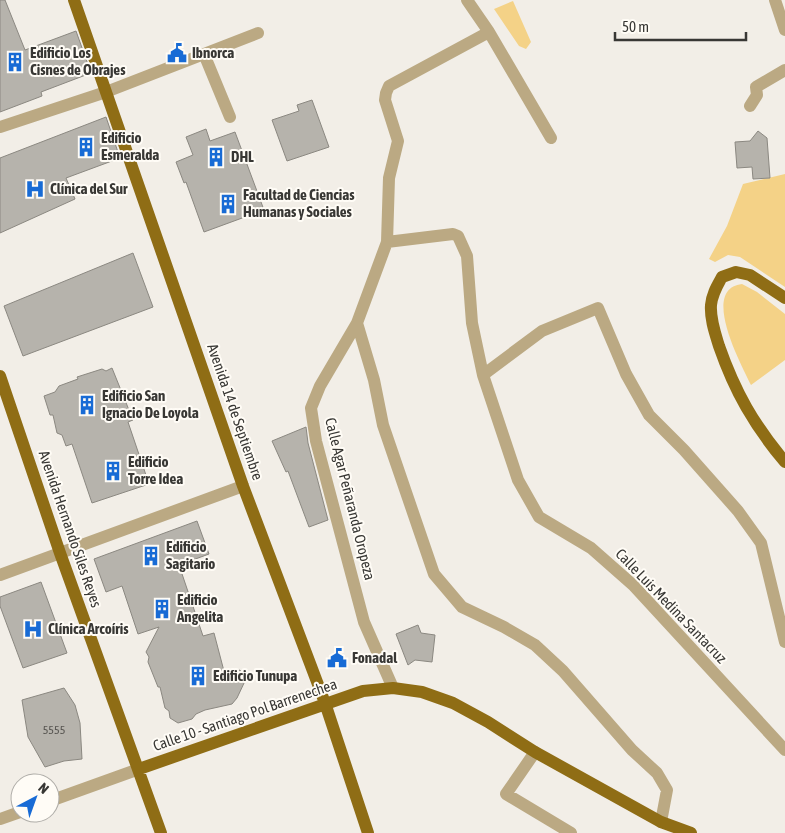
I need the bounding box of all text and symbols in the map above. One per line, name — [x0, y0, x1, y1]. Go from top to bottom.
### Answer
scale bar — [615, 10, 746, 42]
text: 50 m — [622, 18, 649, 35]
public building icon: Ibnorca — [166, 42, 188, 64]
place label: Edificio Los Cisnes de Obrajes — [30, 44, 126, 78]
place label: Ibnorca — [192, 44, 234, 61]
building icon: Edificio Los Cisnes de Obrajes — [4, 51, 26, 73]
place label: Edificio Esmeralda — [101, 129, 159, 163]
building icon: Edificio Esmeralda — [75, 136, 97, 158]
building icon: DHL — [205, 146, 227, 168]
place label: DHL — [231, 148, 254, 165]
hospital icon: Clínica del Sur — [24, 178, 46, 200]
place label: Clínica del Sur — [50, 180, 128, 197]
place label: Facultad de Ciencias Humanas y Sociales — [243, 186, 355, 220]
building icon: Facultad de Ciencias Humanas y Sociales — [217, 193, 239, 215]
street label: Avenida 14 de Septiembre — [204, 341, 267, 482]
place label: Edificio San Ignacio De Loyola — [102, 387, 199, 421]
building icon: Edificio San Ignacio De Loyola — [76, 394, 98, 416]
street label: Calle Agar Peñaranda Oropeza — [322, 416, 379, 582]
street label: Avenida Hernando Siles Reyes — [36, 448, 105, 610]
place label: Edificio Torre Idea — [128, 453, 183, 487]
building icon: Edificio Torre Idea — [102, 460, 124, 482]
place label: Edificio Sagitario — [166, 538, 215, 572]
building icon: Edificio Sagitario — [140, 545, 162, 567]
street label: Calle Luis Medina Santacruz — [612, 545, 731, 667]
place label: Edificio Angelita — [176, 591, 223, 625]
building icon: Edificio Angelita — [151, 598, 173, 620]
hospital icon: Clínica Arcoíris — [22, 618, 44, 640]
place label: Clínica Arcoíris — [48, 620, 129, 637]
public building icon: Fonadal — [326, 647, 348, 669]
place label: Fonadal — [352, 649, 398, 666]
building icon: Edificio Tunupa — [187, 665, 209, 687]
place label: Edificio Tunupa — [213, 667, 297, 684]
street label: Calle 10 - Santiago Pol Barrenechea — [151, 675, 339, 754]
house number: 5555 — [43, 723, 65, 737]
north arrow — [10, 773, 60, 823]
text: N — [35, 779, 52, 797]

